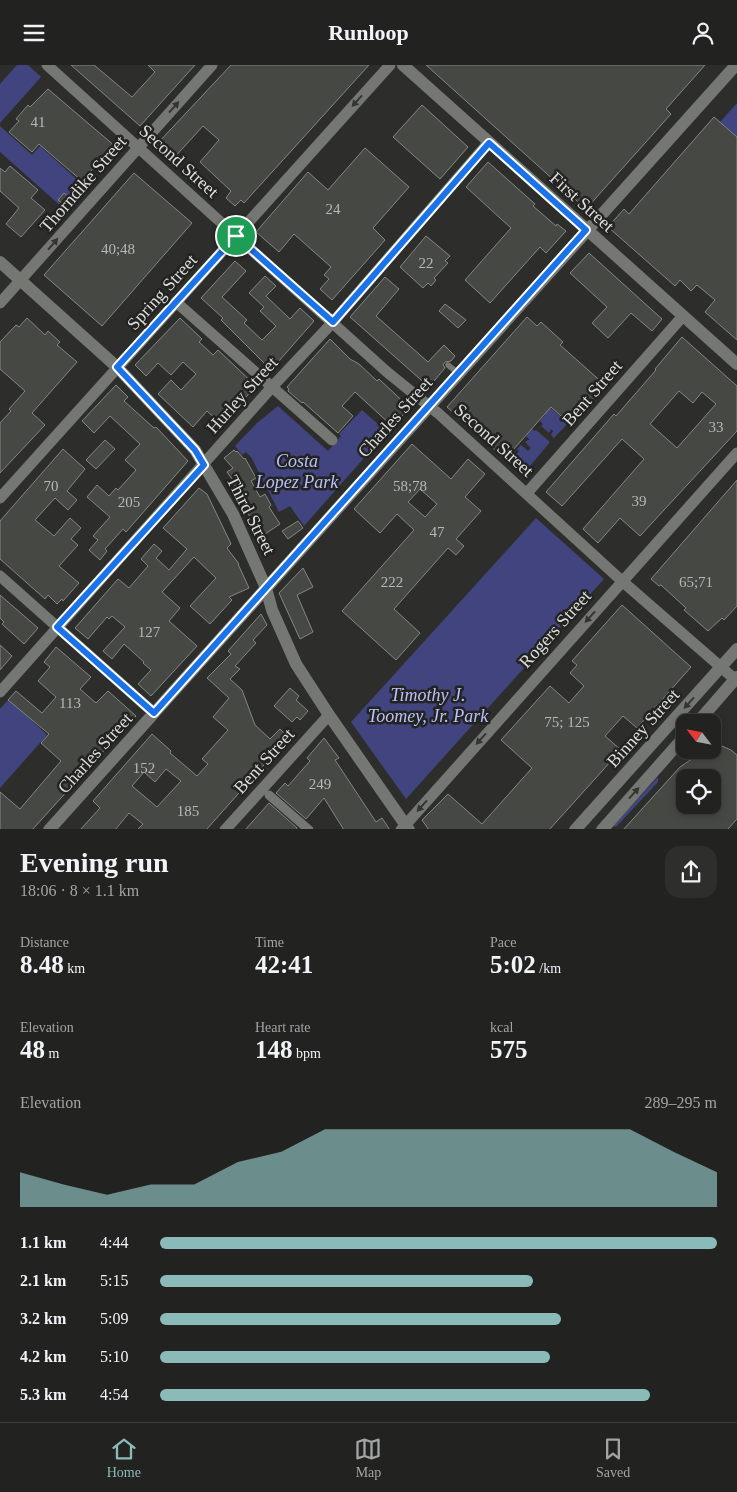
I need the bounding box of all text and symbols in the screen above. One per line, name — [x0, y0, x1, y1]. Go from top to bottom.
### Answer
icon: menu — [20, 19, 48, 47]
icon: person — [689, 19, 717, 47]
text: Runloop — [328, 20, 409, 45]
one-way arrow — [352, 95, 363, 108]
one-way arrow — [169, 100, 180, 113]
house number: 41 — [31, 114, 46, 130]
street label: Second Street — [135, 120, 223, 202]
street label: Thorndike Street — [36, 132, 130, 236]
street label: First Street — [546, 168, 618, 236]
house number: 24 — [326, 201, 341, 217]
pin — [215, 215, 257, 257]
icon: arrive — [222, 222, 250, 250]
one-way arrow — [47, 238, 58, 251]
house number: 40;48 — [101, 241, 135, 257]
street label: Spring Street — [123, 250, 201, 334]
house number: 22 — [419, 255, 434, 271]
street label: Hurley Street — [202, 352, 282, 438]
street label: Bent Street — [558, 356, 626, 430]
street label: Charles Street — [354, 373, 436, 461]
street label: Second Street — [450, 399, 538, 481]
house number: 33 — [709, 419, 724, 435]
park label: Costa Lopez Park — [255, 451, 339, 492]
street label: Third Street — [222, 472, 280, 558]
house number: 70 — [44, 478, 59, 494]
house number: 58;78 — [393, 478, 427, 494]
house number: 39 — [632, 493, 647, 509]
house number: 205 — [118, 494, 140, 510]
house number: 47 — [430, 524, 445, 540]
house number: 222 — [381, 574, 403, 590]
house number: 65;71 — [679, 574, 713, 590]
street label: Rogers Street — [515, 586, 595, 672]
one-way arrow — [584, 611, 595, 624]
house number: 127 — [138, 624, 161, 640]
park label: Timothy J. Toomey, Jr. Park — [368, 685, 489, 726]
street label: Binney Street — [603, 685, 683, 771]
house number: 113 — [59, 695, 81, 711]
one-way arrow — [683, 696, 694, 709]
street label: Charles Street — [54, 709, 136, 797]
house number: 75; 125 — [544, 714, 590, 730]
north arrow — [676, 714, 721, 759]
map controls — [676, 714, 721, 814]
street label: Bent Street — [230, 724, 298, 798]
one-way arrow — [476, 732, 487, 745]
house number: 152 — [133, 760, 155, 776]
button: locate — [676, 769, 721, 814]
house number: 249 — [309, 776, 331, 792]
one-way arrow — [628, 788, 640, 800]
one-way arrow — [416, 799, 428, 811]
house number: 185 — [177, 803, 199, 819]
button: share — [665, 846, 717, 898]
text: Evening run — [20, 847, 169, 878]
text: 18:06 · 8 × 1.1 km — [20, 882, 139, 899]
text: Distance — [20, 935, 69, 950]
text: Time — [255, 935, 284, 950]
text: Pace — [490, 935, 516, 950]
text: 8.48 — [20, 951, 64, 978]
text: 42:41 — [255, 951, 313, 978]
text: 5:02 — [490, 951, 536, 978]
text: km — [64, 961, 85, 976]
text: /km — [536, 961, 561, 976]
text: Elevation — [20, 1020, 74, 1035]
text: Heart rate — [255, 1020, 311, 1035]
text: kcal — [490, 1020, 513, 1035]
text: 48 — [20, 1036, 45, 1063]
text: 148 — [255, 1036, 293, 1063]
text: 575 — [490, 1036, 528, 1063]
text: m — [45, 1046, 59, 1061]
text: bpm — [293, 1046, 321, 1061]
text: Elevation — [20, 1094, 81, 1111]
text: 289–295 m — [645, 1094, 717, 1111]
text: 1.1 km — [20, 1234, 66, 1251]
text: 4:44 — [100, 1234, 128, 1251]
text: 2.1 km — [20, 1272, 66, 1289]
text: 5:15 — [100, 1272, 128, 1289]
text: 3.2 km — [20, 1310, 66, 1327]
text: 5:09 — [100, 1310, 128, 1327]
text: 4.2 km — [20, 1348, 66, 1365]
text: 5:10 — [100, 1348, 128, 1365]
text: 5.3 km — [20, 1386, 66, 1403]
text: 4:54 — [100, 1386, 128, 1403]
tab: Home — [107, 1435, 141, 1481]
tab: Map — [354, 1435, 382, 1481]
tab: Saved — [596, 1435, 630, 1481]

